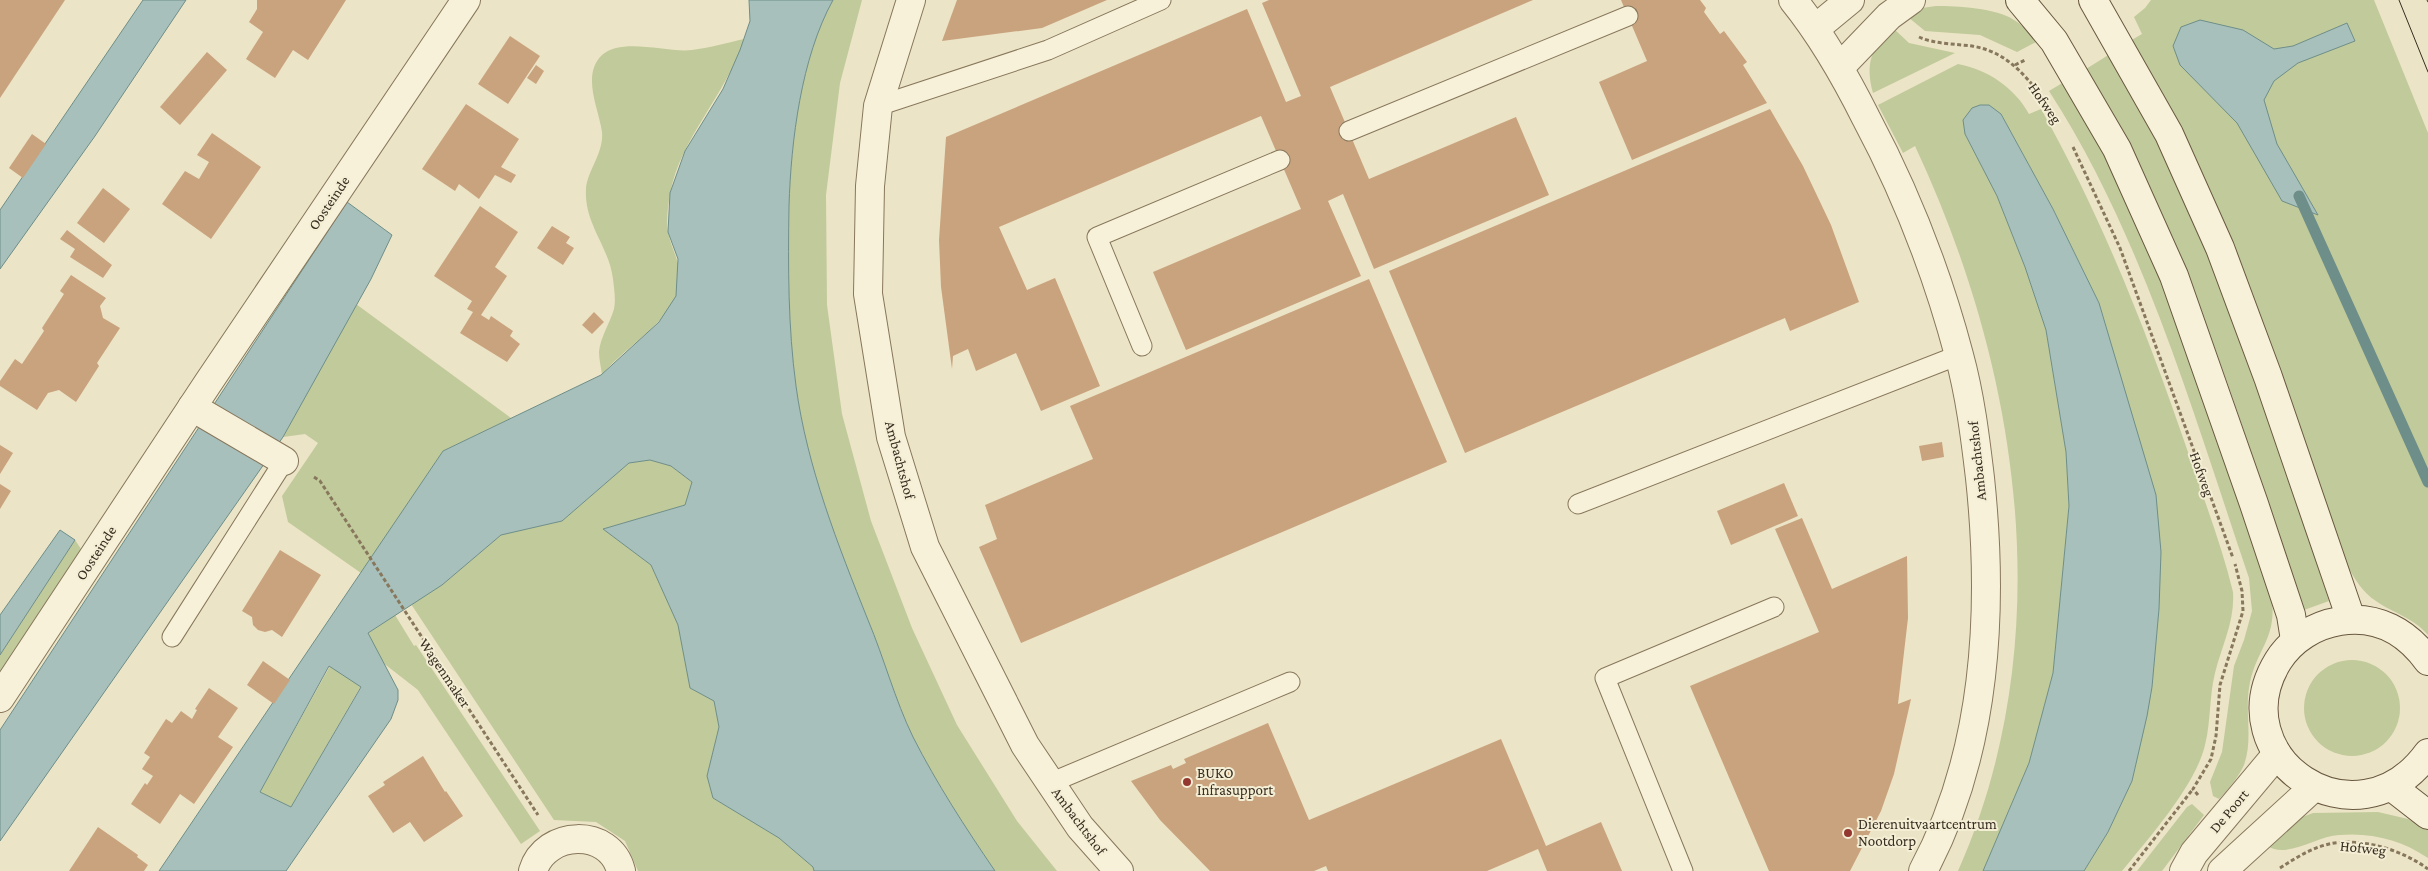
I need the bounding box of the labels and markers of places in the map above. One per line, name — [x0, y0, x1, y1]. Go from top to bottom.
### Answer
place label: BUKO Infrasupport — [1197, 765, 1274, 799]
marker: BUKO Infrasupport — [1181, 776, 1193, 788]
place label: Dierenuitvaartcentrum Nootdorp — [1858, 816, 1997, 850]
marker: Dierenuitvaartcentrum Nootdorp — [1842, 827, 1854, 839]

